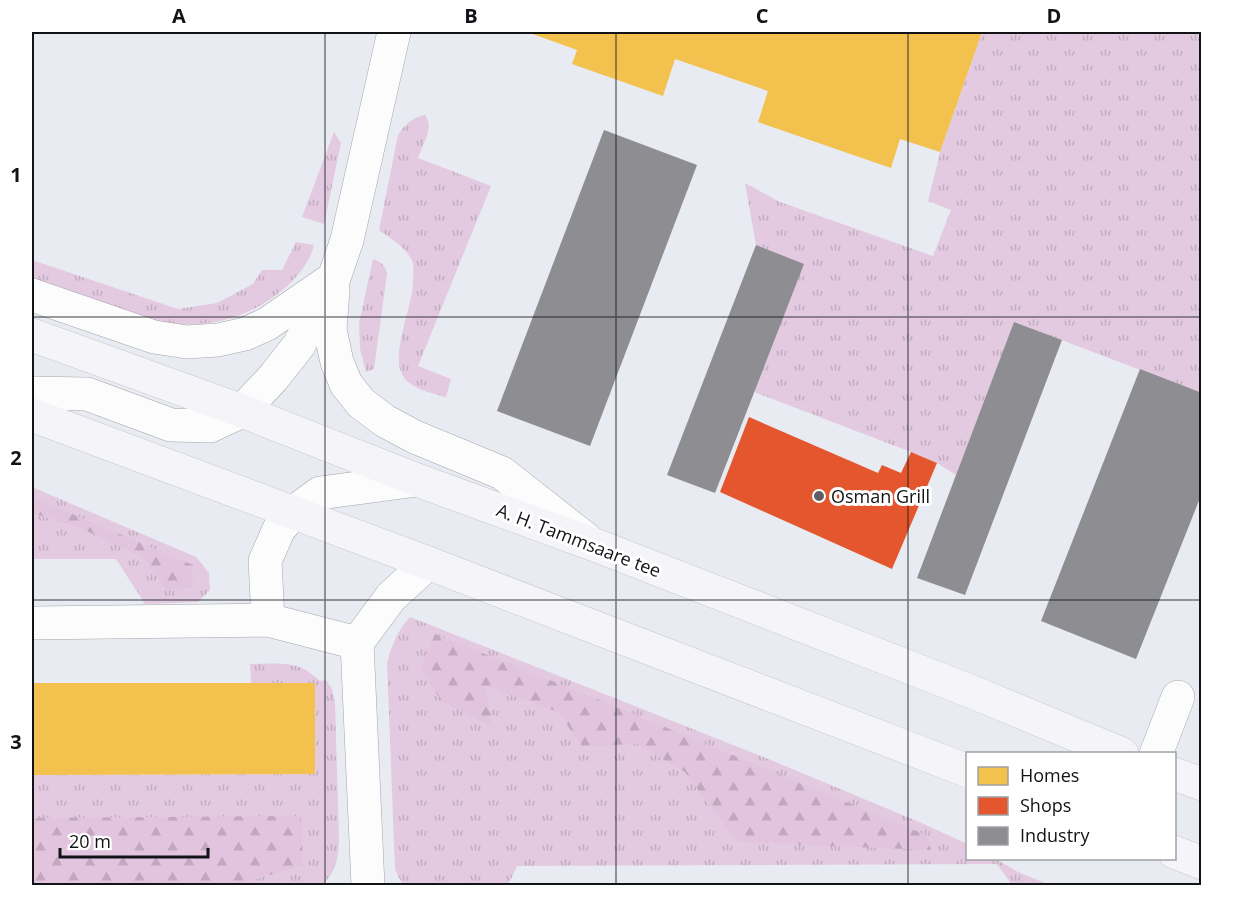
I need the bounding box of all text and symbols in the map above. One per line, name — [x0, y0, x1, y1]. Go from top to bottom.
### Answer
text: A — [172, 2, 186, 29]
text: B — [464, 2, 478, 29]
text: C — [756, 2, 769, 29]
text: D — [1047, 2, 1061, 29]
text: 1 — [10, 161, 22, 188]
text: 2 — [10, 444, 22, 471]
place label: Osman Grill — [831, 484, 930, 508]
marker: Osman Grill — [812, 489, 826, 503]
street label: A. H. Tammsaare tee — [493, 498, 665, 582]
text: 3 — [10, 728, 22, 755]
legend — [966, 752, 1176, 860]
text: Homes — [1020, 763, 1079, 787]
text: Shops — [1020, 793, 1071, 817]
scale bar — [60, 821, 208, 859]
text: Industry — [1020, 823, 1090, 847]
text: 20 m — [69, 829, 111, 853]

